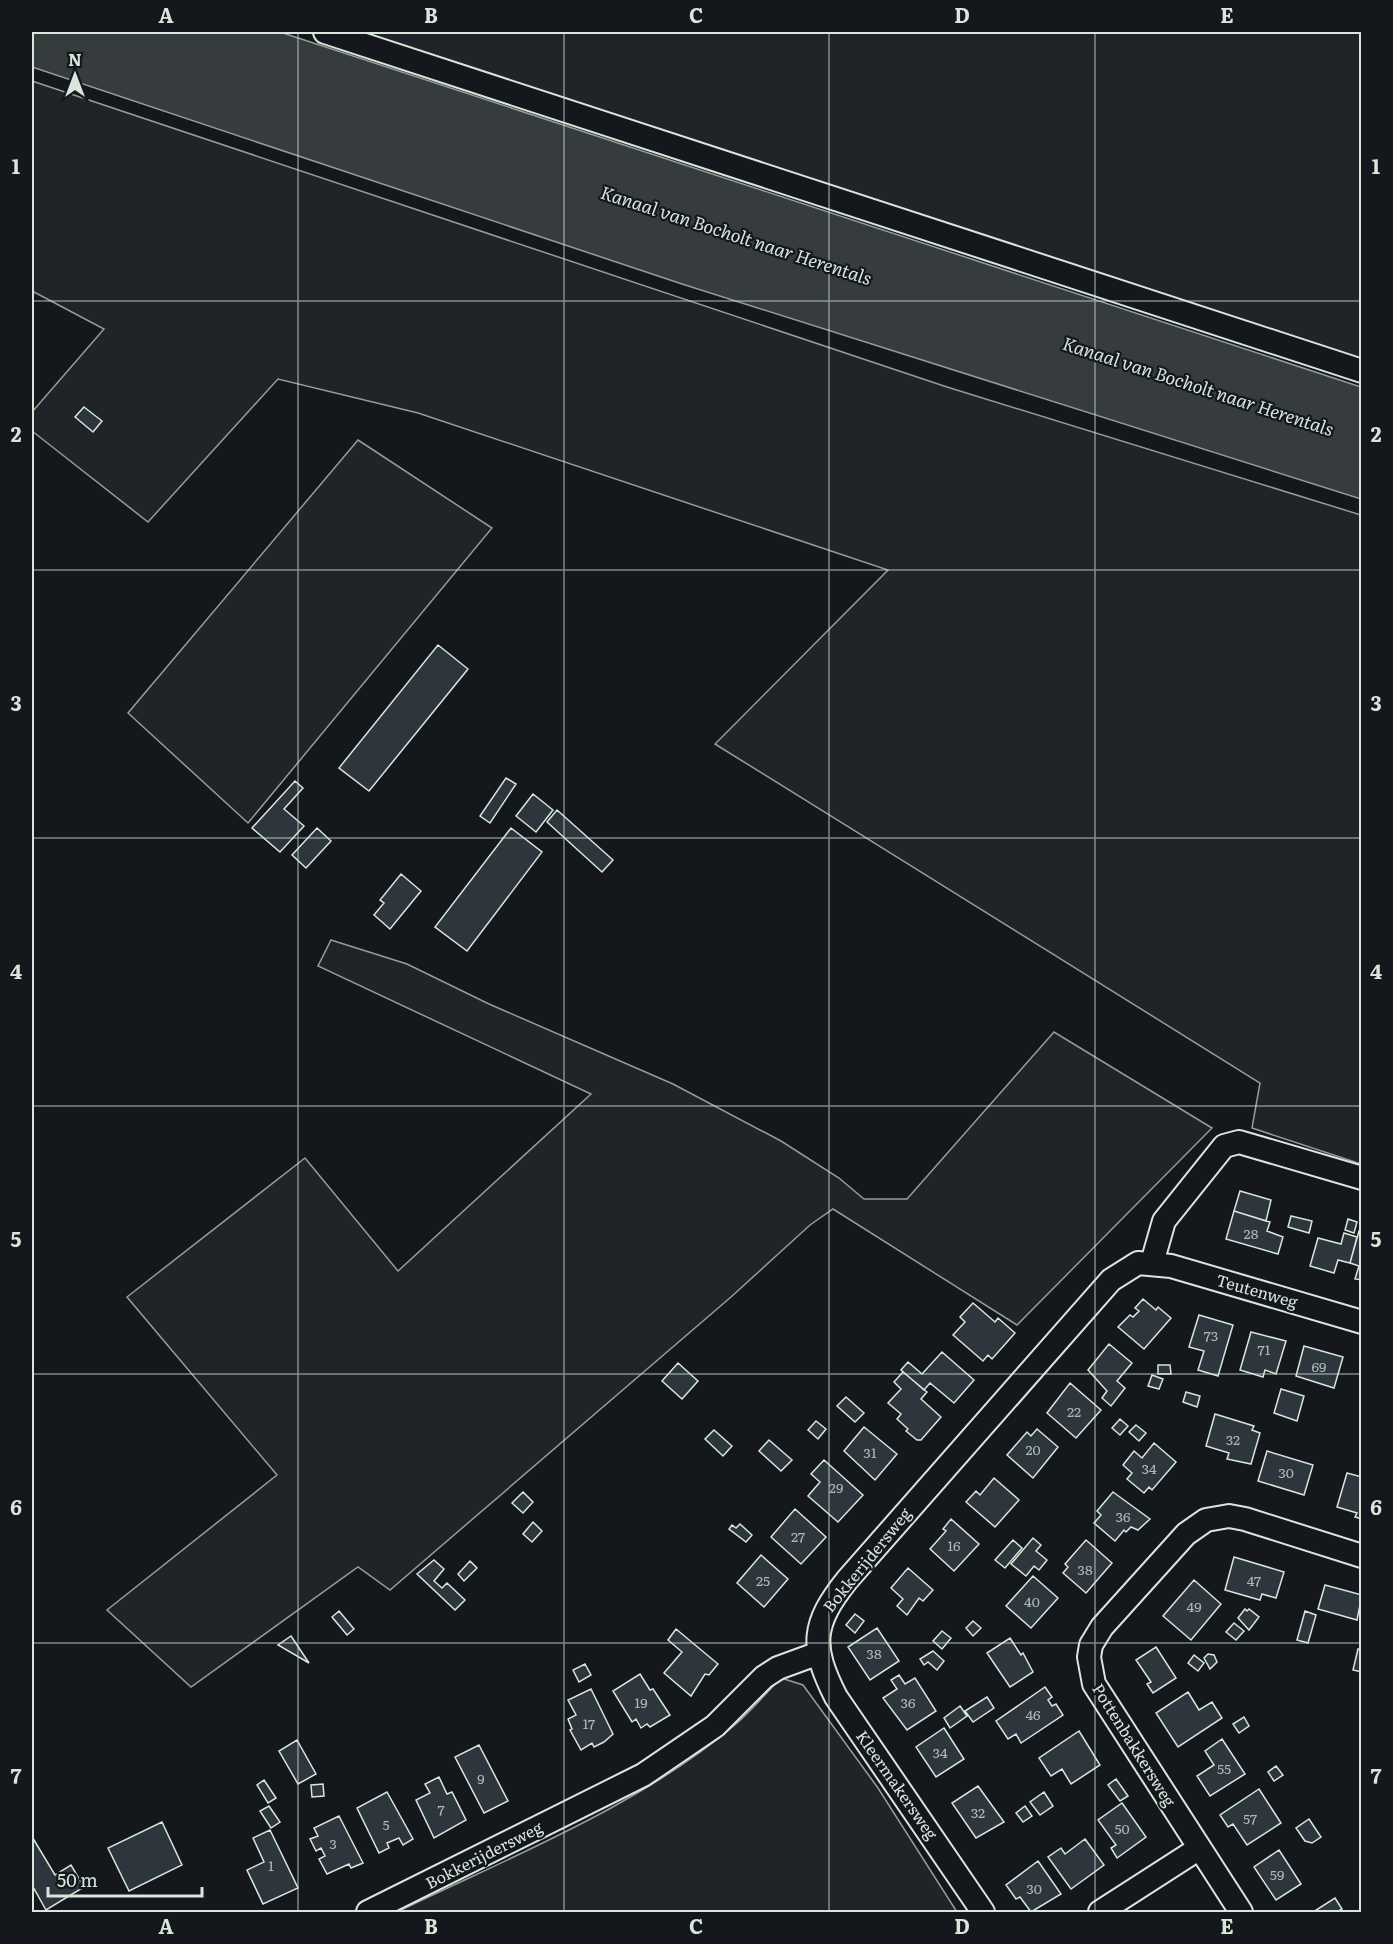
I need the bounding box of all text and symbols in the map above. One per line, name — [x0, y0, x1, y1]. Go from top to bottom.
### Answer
text: A — [158, 0, 174, 29]
text: B — [424, 0, 438, 29]
text: C — [689, 0, 703, 29]
text: D — [954, 0, 970, 29]
text: E — [1220, 0, 1234, 29]
north arrow — [45, 45, 105, 105]
text: N — [68, 47, 82, 71]
text: 1 — [12, 150, 20, 180]
text: 1 — [1372, 150, 1380, 180]
water label: Kanaal van Bocholt naar Herentals — [598, 178, 875, 291]
water label: Kanaal van Bocholt naar Herentals — [1060, 329, 1337, 442]
text: 2 — [11, 418, 22, 448]
text: 2 — [1371, 418, 1382, 448]
text: 3 — [10, 687, 22, 717]
text: 3 — [1370, 687, 1382, 717]
text: 4 — [10, 955, 22, 985]
text: 4 — [1370, 955, 1382, 985]
text: 5 — [11, 1223, 22, 1253]
house number: 28 — [1244, 1223, 1259, 1243]
text: 5 — [1371, 1223, 1382, 1253]
street label: Teutenweg — [1214, 1267, 1301, 1313]
house number: 73 — [1204, 1325, 1218, 1345]
house number: 71 — [1258, 1339, 1271, 1359]
house number: 69 — [1312, 1356, 1326, 1376]
house number: 22 — [1067, 1401, 1081, 1421]
house number: 32 — [1226, 1429, 1240, 1449]
house number: 20 — [1025, 1439, 1041, 1459]
house number: 31 — [863, 1442, 877, 1462]
house number: 34 — [1141, 1458, 1157, 1478]
house number: 30 — [1278, 1462, 1294, 1482]
house number: 29 — [829, 1477, 843, 1497]
text: 6 — [10, 1491, 22, 1521]
text: 6 — [1370, 1491, 1382, 1521]
street label: Bokkerijdersweg — [817, 1502, 916, 1617]
house number: 36 — [1115, 1506, 1131, 1526]
house number: 27 — [791, 1526, 805, 1546]
house number: 16 — [947, 1535, 961, 1555]
house number: 38 — [1077, 1559, 1093, 1579]
house number: 25 — [756, 1570, 770, 1590]
house number: 47 — [1247, 1570, 1261, 1590]
house number: 40 — [1024, 1591, 1040, 1611]
house number: 49 — [1186, 1596, 1202, 1616]
house number: 38 — [866, 1643, 882, 1663]
street label: Pottenbakkersweg — [1087, 1678, 1182, 1811]
house number: 19 — [634, 1692, 648, 1712]
house number: 36 — [900, 1692, 916, 1712]
house number: 46 — [1025, 1704, 1041, 1724]
house number: 17 — [583, 1713, 595, 1733]
street label: Kleermakersweg — [851, 1725, 945, 1844]
house number: 34 — [932, 1742, 948, 1762]
house number: 55 — [1217, 1758, 1231, 1778]
text: 7 — [11, 1760, 22, 1790]
text: 7 — [1371, 1760, 1382, 1790]
house number: 9 — [477, 1768, 485, 1788]
house number: 7 — [437, 1799, 445, 1819]
house number: 32 — [971, 1802, 985, 1822]
house number: 57 — [1243, 1808, 1257, 1828]
house number: 5 — [382, 1814, 390, 1834]
street label: Bokkerijdersweg — [421, 1814, 546, 1894]
house number: 50 — [1114, 1818, 1130, 1838]
house number: 3 — [329, 1833, 337, 1853]
house number: 1 — [268, 1855, 274, 1875]
scale bar — [48, 1860, 202, 1898]
house number: 59 — [1270, 1864, 1284, 1884]
text: 50 m — [57, 1866, 98, 1893]
house number: 30 — [1026, 1878, 1042, 1898]
text: A — [158, 1910, 174, 1940]
text: B — [424, 1910, 438, 1940]
text: C — [689, 1910, 703, 1940]
text: D — [954, 1910, 970, 1940]
text: E — [1220, 1910, 1234, 1940]

